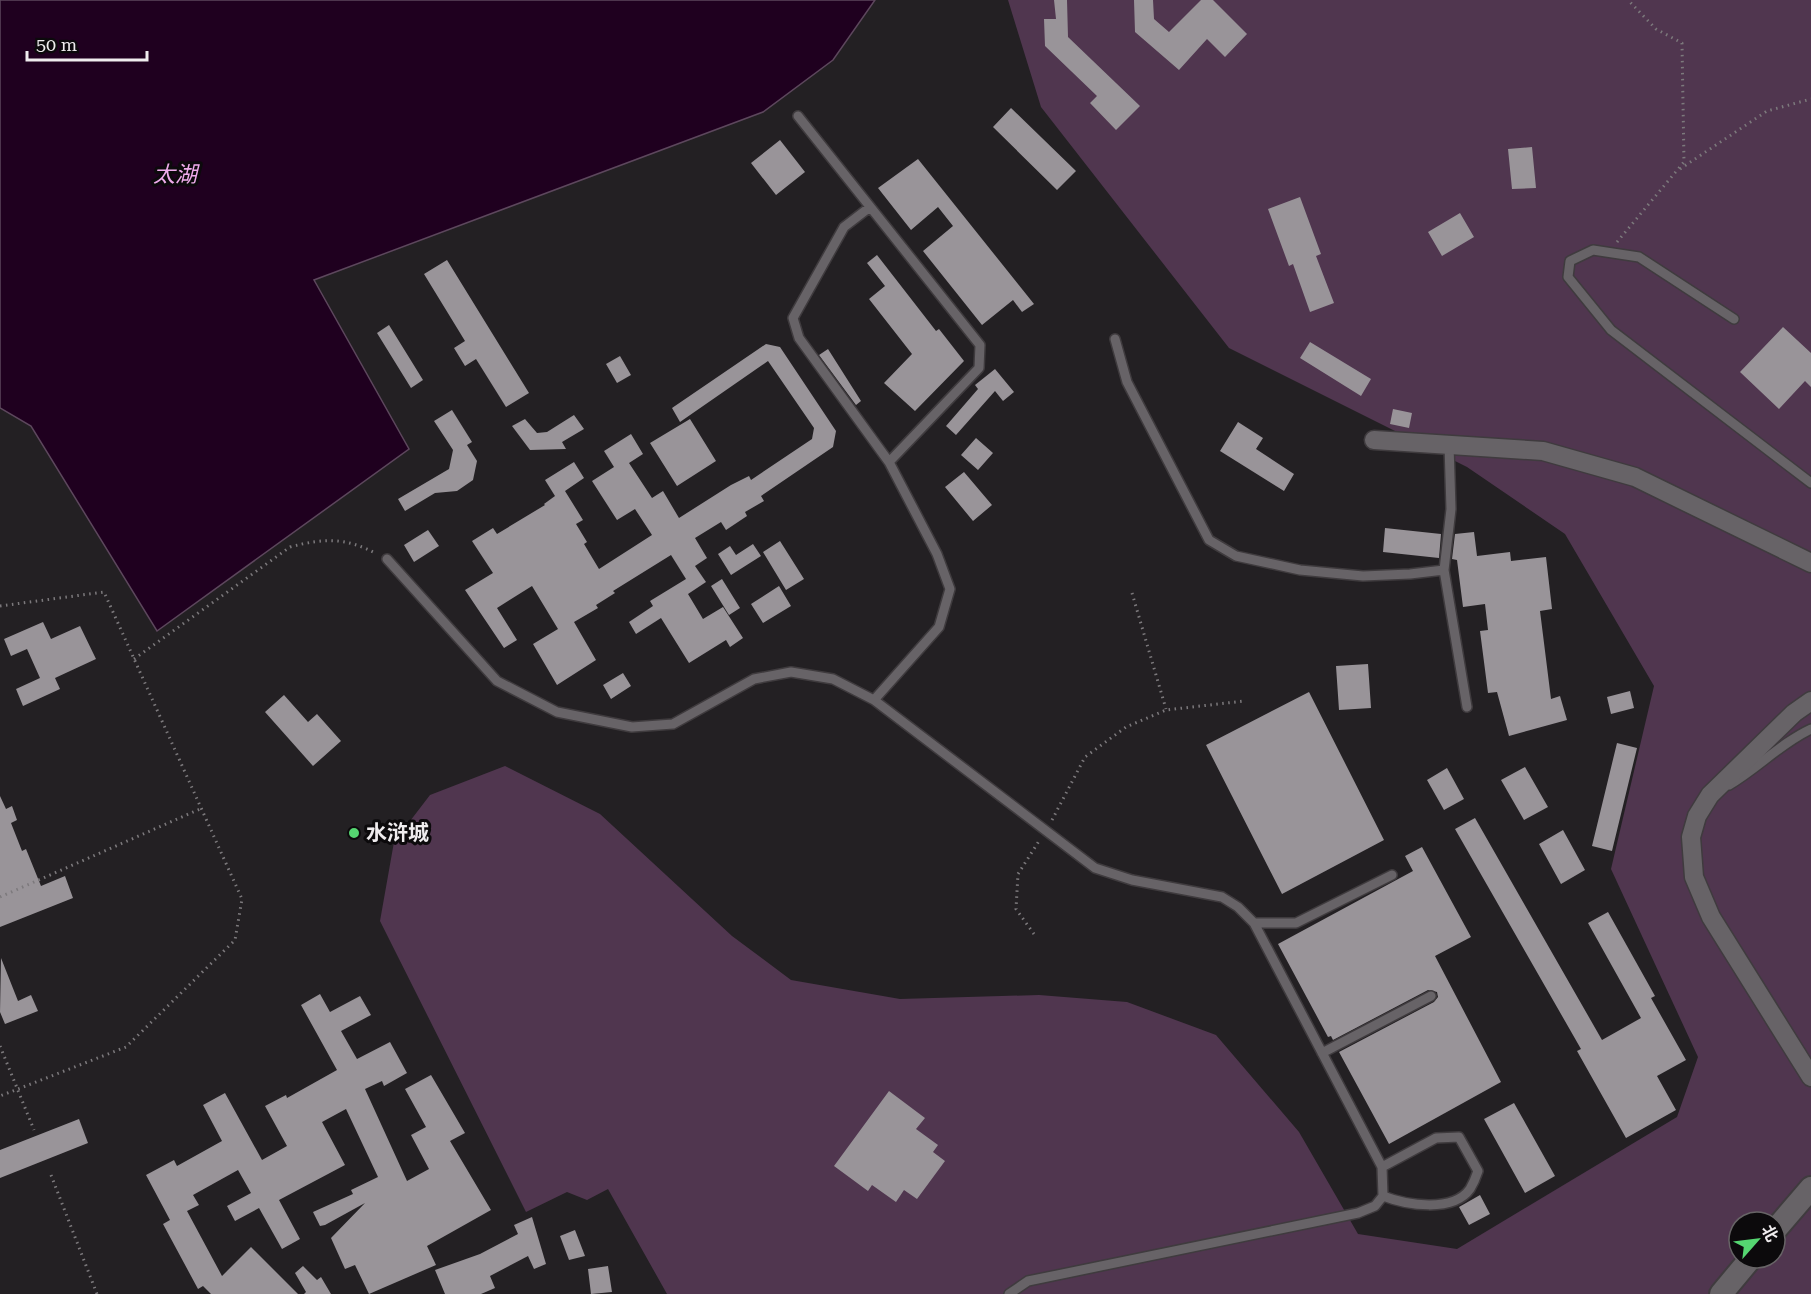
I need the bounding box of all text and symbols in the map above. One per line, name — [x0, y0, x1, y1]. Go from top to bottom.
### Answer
scale bar — [27, 24, 147, 62]
text: 50 m — [36, 34, 77, 55]
water label: 太湖 — [153, 162, 200, 187]
place label: 水浒城 — [366, 821, 429, 845]
marker: 水浒城 — [347, 826, 361, 840]
north arrow — [1727, 1210, 1787, 1270]
text: 北 — [1758, 1222, 1782, 1245]

